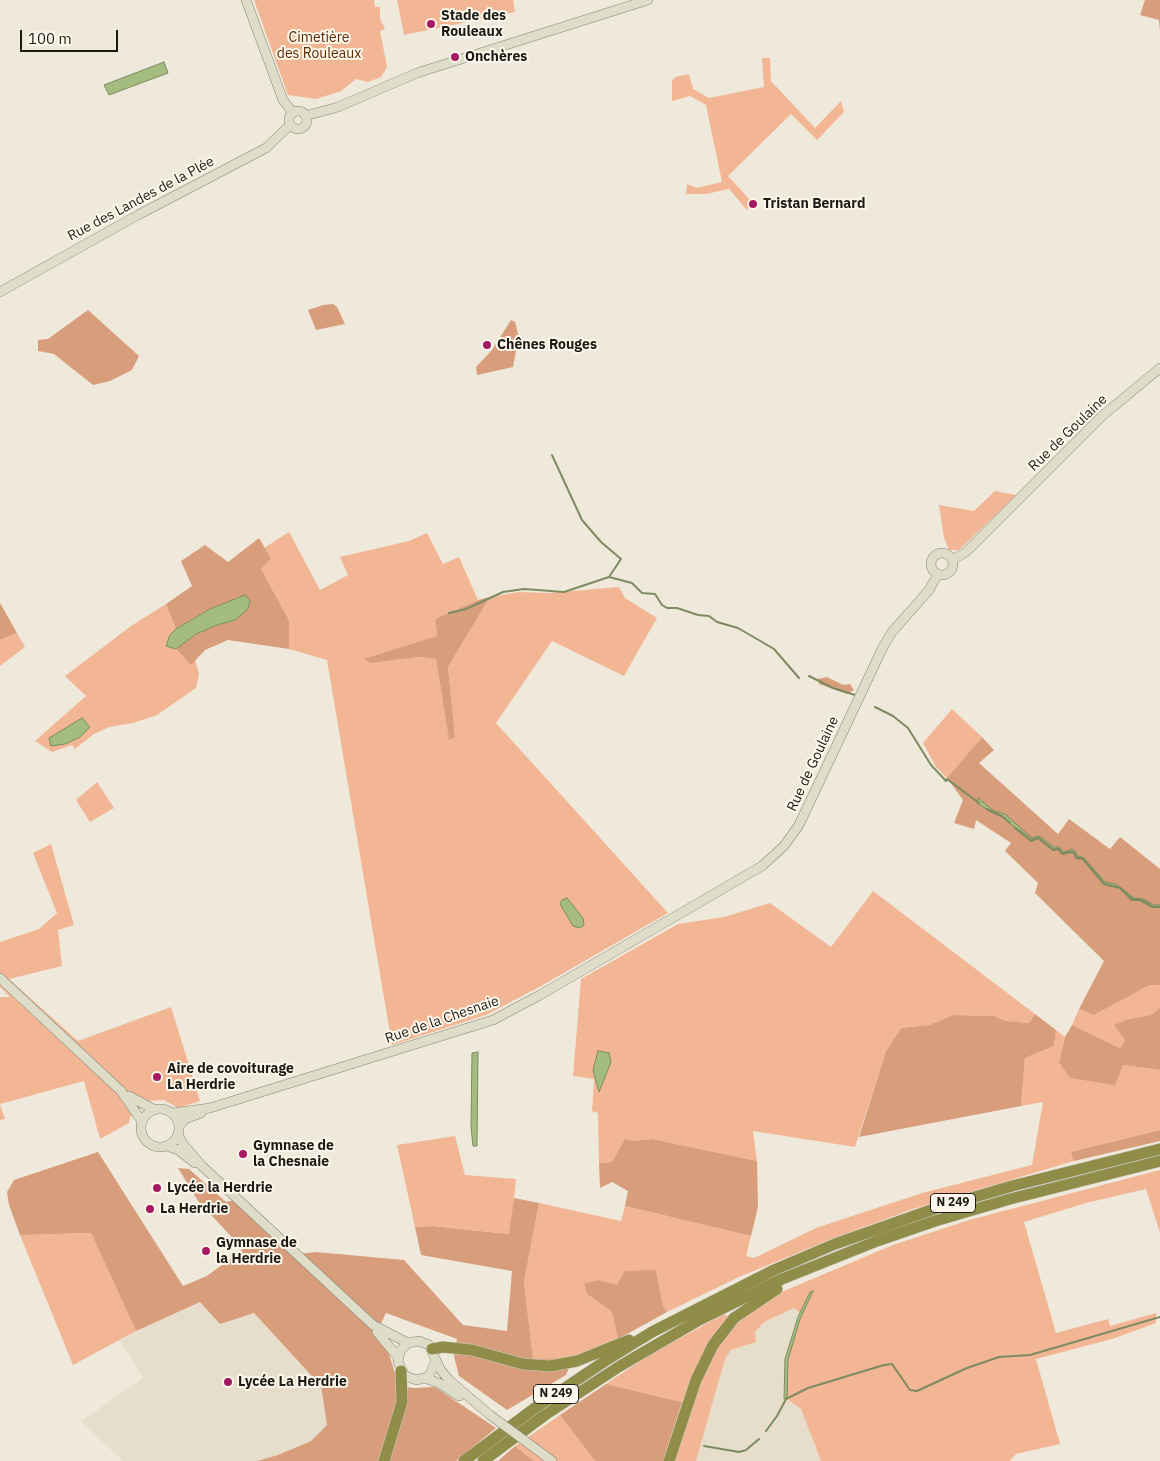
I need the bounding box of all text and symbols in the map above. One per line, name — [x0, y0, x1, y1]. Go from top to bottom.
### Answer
place label: Stade des Rouleaux — [441, 8, 506, 40]
marker: Stade des Rouleaux — [425, 18, 437, 30]
scale bar — [22, 20, 120, 52]
text: 100 m — [28, 29, 72, 48]
park label: Cimetière des Rouleaux — [277, 30, 361, 62]
place label: Onchères — [465, 49, 527, 65]
marker: Onchères — [449, 51, 461, 63]
street label: Rue des Landes de la Plée — [65, 153, 217, 245]
place label: Tristan Bernard — [763, 196, 865, 212]
marker: Tristan Bernard — [747, 198, 759, 210]
place label: Chênes Rouges — [497, 337, 597, 353]
marker: Chênes Rouges — [481, 339, 493, 351]
street label: Rue de Goulaine — [1025, 391, 1111, 475]
street label: Rue de Goulaine — [784, 714, 842, 814]
street label: Rue de la Chesnaie — [383, 993, 501, 1047]
place label: Aire de covoiturage La Herdrie — [167, 1061, 294, 1094]
marker: Aire de covoiturage La Herdrie — [151, 1071, 163, 1083]
place label: Gymnase de la Chesnaie — [253, 1138, 334, 1170]
marker: Gymnase de la Chesnaie — [237, 1148, 249, 1160]
place label: Lycée la Herdrie — [167, 1180, 273, 1196]
marker: Lycée la Herdrie — [151, 1182, 163, 1194]
road number: N 249 — [930, 1194, 976, 1212]
place label: La Herdrie — [160, 1201, 228, 1217]
marker: La Herdrie — [144, 1203, 156, 1215]
place label: Gymnase de la Herdrie — [216, 1235, 297, 1268]
marker: Gymnase de la Herdrie — [200, 1245, 212, 1257]
place label: Lycée La Herdrie — [238, 1374, 347, 1390]
marker: Lycée La Herdrie — [222, 1376, 234, 1388]
road number: N 249 — [534, 1385, 578, 1404]

